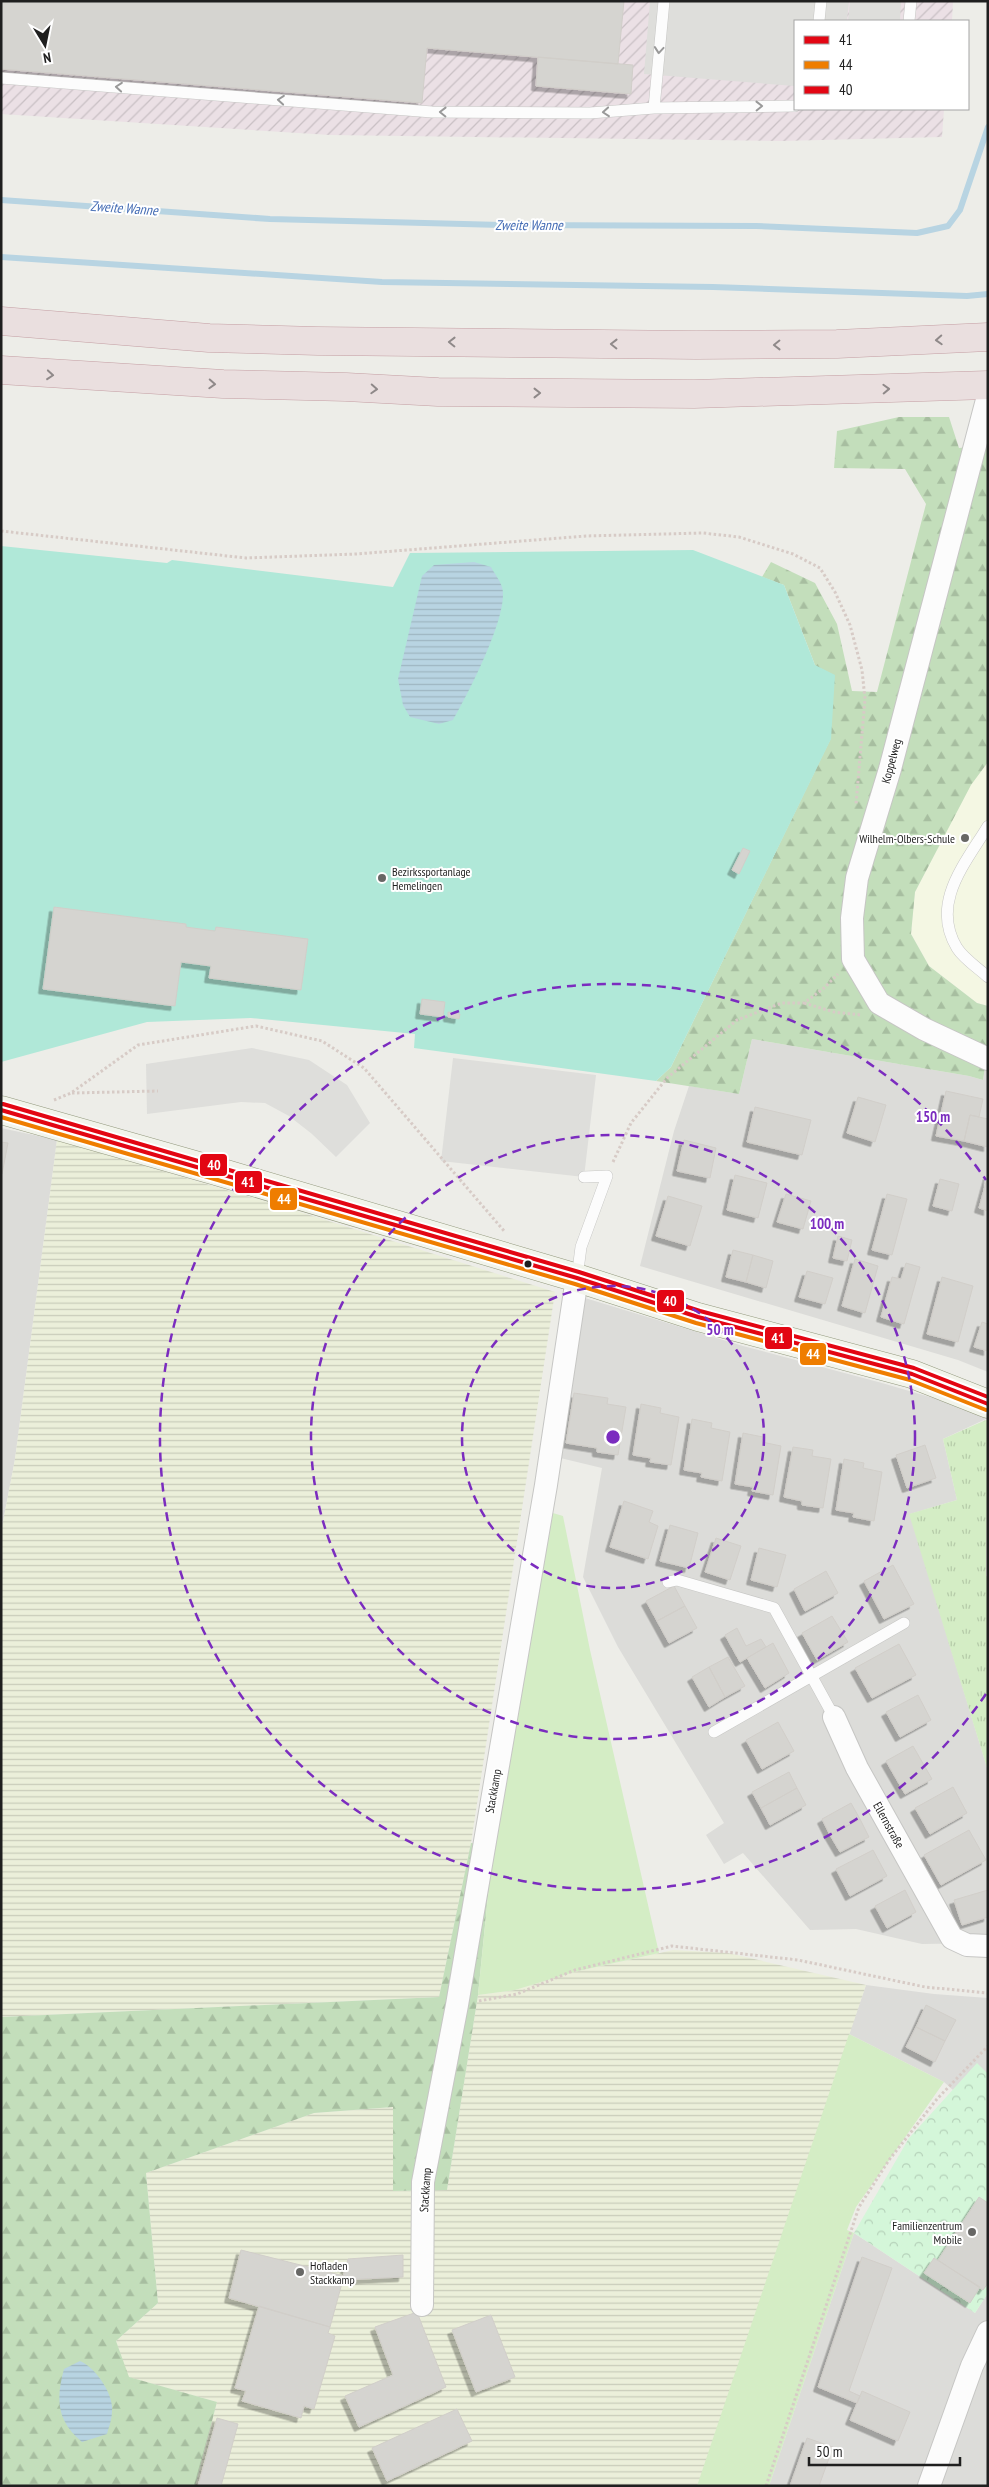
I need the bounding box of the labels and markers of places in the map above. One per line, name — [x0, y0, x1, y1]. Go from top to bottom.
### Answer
place label: Wilhelm-Olbers-Schule — [859, 831, 955, 846]
marker: Wilhelm-Olbers-Schule — [959, 832, 971, 844]
place label: Bezirkssportanlage Hemelingen — [392, 864, 471, 893]
marker: Bezirkssportanlage Hemelingen — [376, 872, 388, 884]
unlabelled marker — [523, 1259, 533, 1269]
centre of rings — [604, 1428, 622, 1446]
place label: Familienzentrum Mobile — [892, 2218, 962, 2247]
marker: Familienzentrum Mobile — [966, 2226, 978, 2238]
place label: Hofladen Stackkamp — [310, 2258, 355, 2287]
marker: Hofladen Stackkamp — [294, 2266, 306, 2278]

